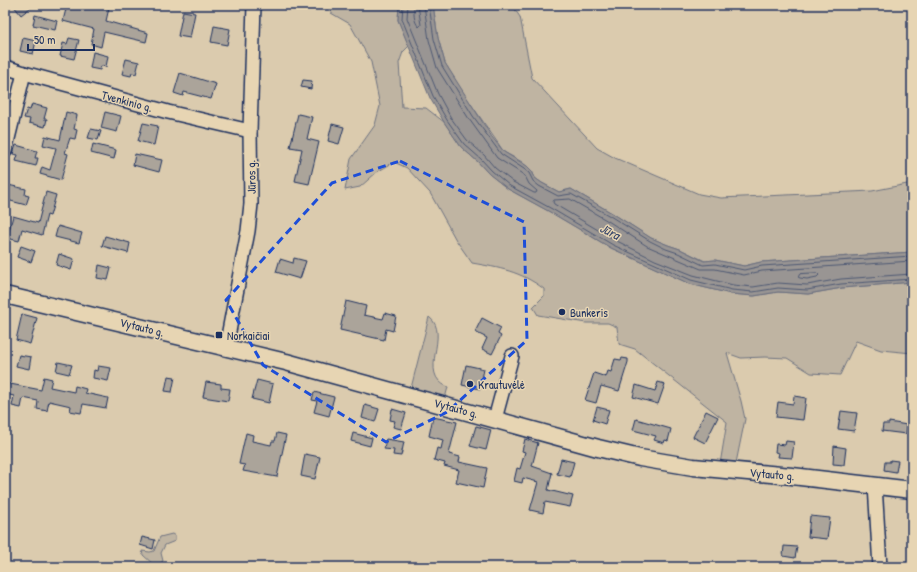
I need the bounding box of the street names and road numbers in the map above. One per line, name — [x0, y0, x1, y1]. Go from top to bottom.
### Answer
street label: Tvenkinio g. — [100, 86, 154, 116]
street label: Jūros g. — [242, 160, 260, 194]
street label: Vytauto g. — [118, 313, 166, 341]
street label: Vytauto g. — [432, 394, 480, 422]
street label: Vytauto g. — [749, 464, 795, 484]

